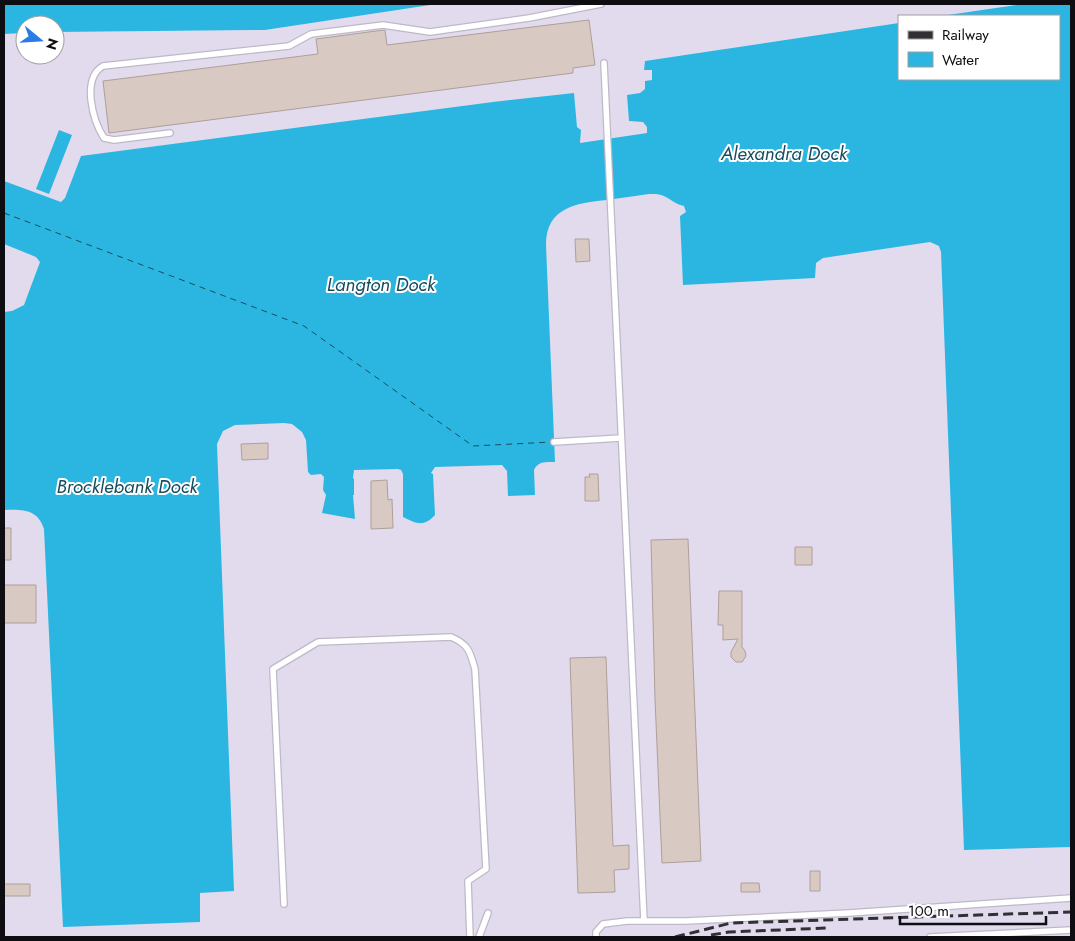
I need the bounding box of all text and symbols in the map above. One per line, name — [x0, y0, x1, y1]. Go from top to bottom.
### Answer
north arrow — [15, 15, 65, 65]
legend — [898, 15, 1060, 80]
text: Railway — [942, 24, 989, 46]
text: N — [41, 36, 64, 52]
text: Water — [942, 49, 980, 71]
water label: Alexandra Dock — [720, 140, 848, 167]
water label: Langton Dock — [327, 271, 436, 298]
water label: Brocklebank Dock — [56, 473, 198, 500]
scale bar — [900, 894, 1046, 926]
text: 100 m — [908, 900, 949, 922]

